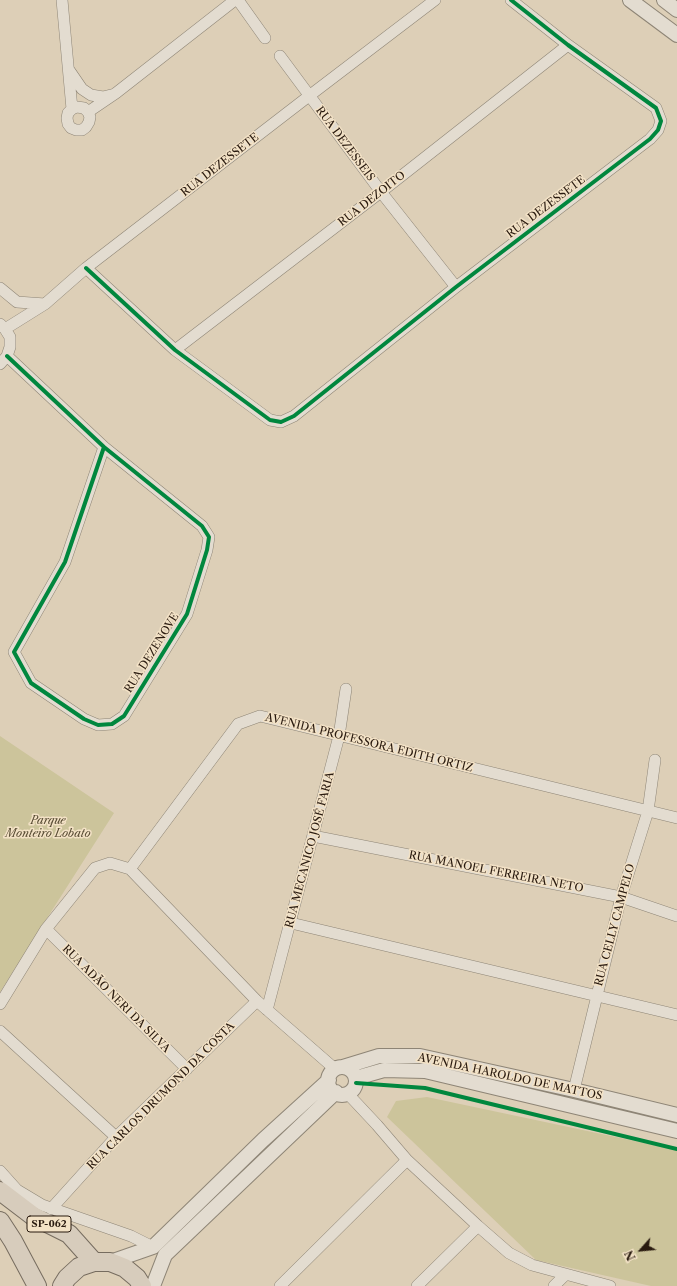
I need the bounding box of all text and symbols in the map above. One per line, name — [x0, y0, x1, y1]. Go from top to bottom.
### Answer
street label: RUA DEZESSEIS — [313, 104, 377, 184]
street label: RUA DEZESSETE — [178, 131, 262, 199]
street label: RUA DEZOITO — [336, 169, 408, 229]
street label: RUA DEZESSETE — [504, 173, 588, 241]
street label: RUA DEZENOVE — [122, 611, 182, 695]
street label: AVENIDA PROFESSORA EDITH ORTIZ — [264, 711, 474, 775]
street label: RUA MECANICO JOSÉ FARIA — [283, 770, 337, 930]
park label: Parque Monteiro Lobato — [5, 814, 91, 840]
street label: RUA MANOEL FERREIRA NETO — [407, 849, 585, 895]
street label: RUA CELLY CAMPELO — [592, 862, 638, 988]
street label: RUA ADÃO NERI DA SILVA — [59, 942, 173, 1056]
street label: RUA CARLOS DRUMOND DA COSTA — [84, 1019, 238, 1173]
street label: AVENIDA HAROLDO DE MATTOS — [417, 1051, 603, 1103]
road number: SP-062 — [27, 1216, 71, 1232]
north arrow — [621, 1230, 661, 1270]
text: N — [622, 1248, 639, 1263]

